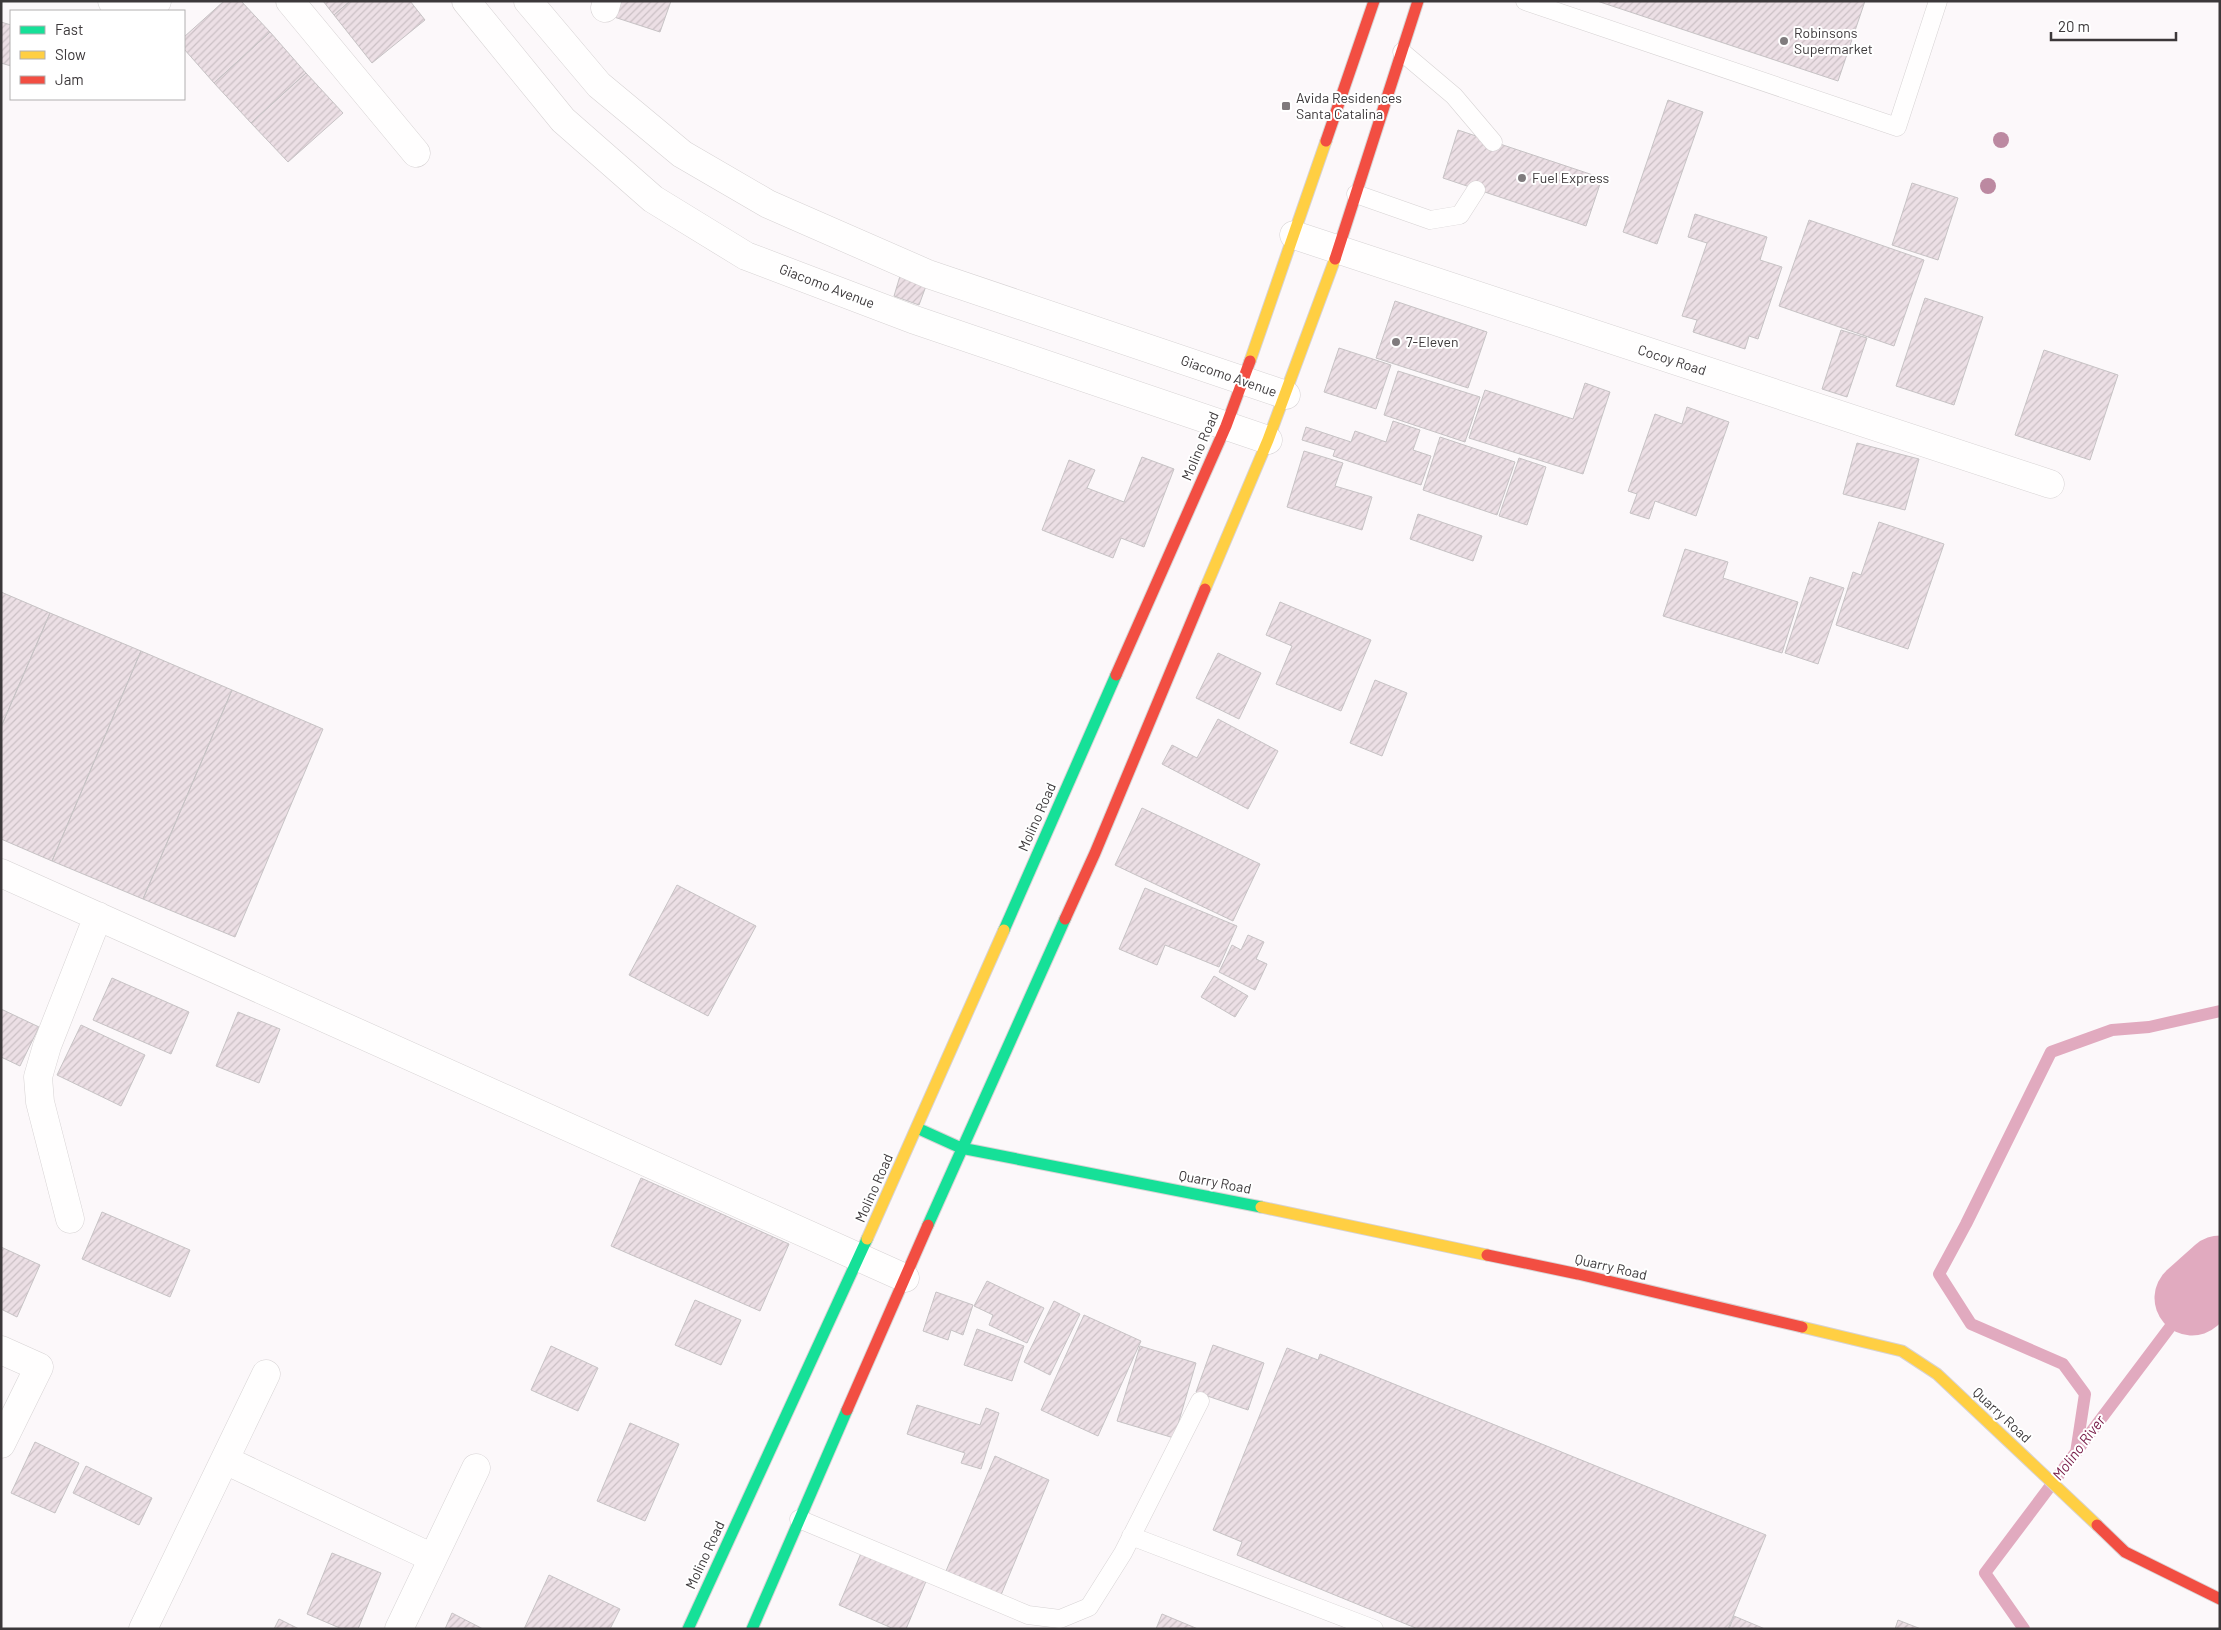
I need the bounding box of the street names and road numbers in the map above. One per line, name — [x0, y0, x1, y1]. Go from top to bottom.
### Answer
street label: Giacomo Avenue — [777, 260, 877, 311]
street label: Cocoy Road — [1636, 340, 1709, 379]
street label: Giacomo Avenue — [1179, 351, 1279, 400]
street label: Molino Road — [1177, 409, 1222, 483]
street label: Molino Road — [1014, 780, 1059, 854]
street label: Molino Road — [851, 1151, 896, 1225]
street label: Quarry Road — [1177, 1166, 1253, 1197]
street label: Quarry Road — [1573, 1250, 1649, 1283]
street label: Quarry Road — [1970, 1383, 2035, 1446]
street label: Molino Road — [681, 1518, 728, 1592]

